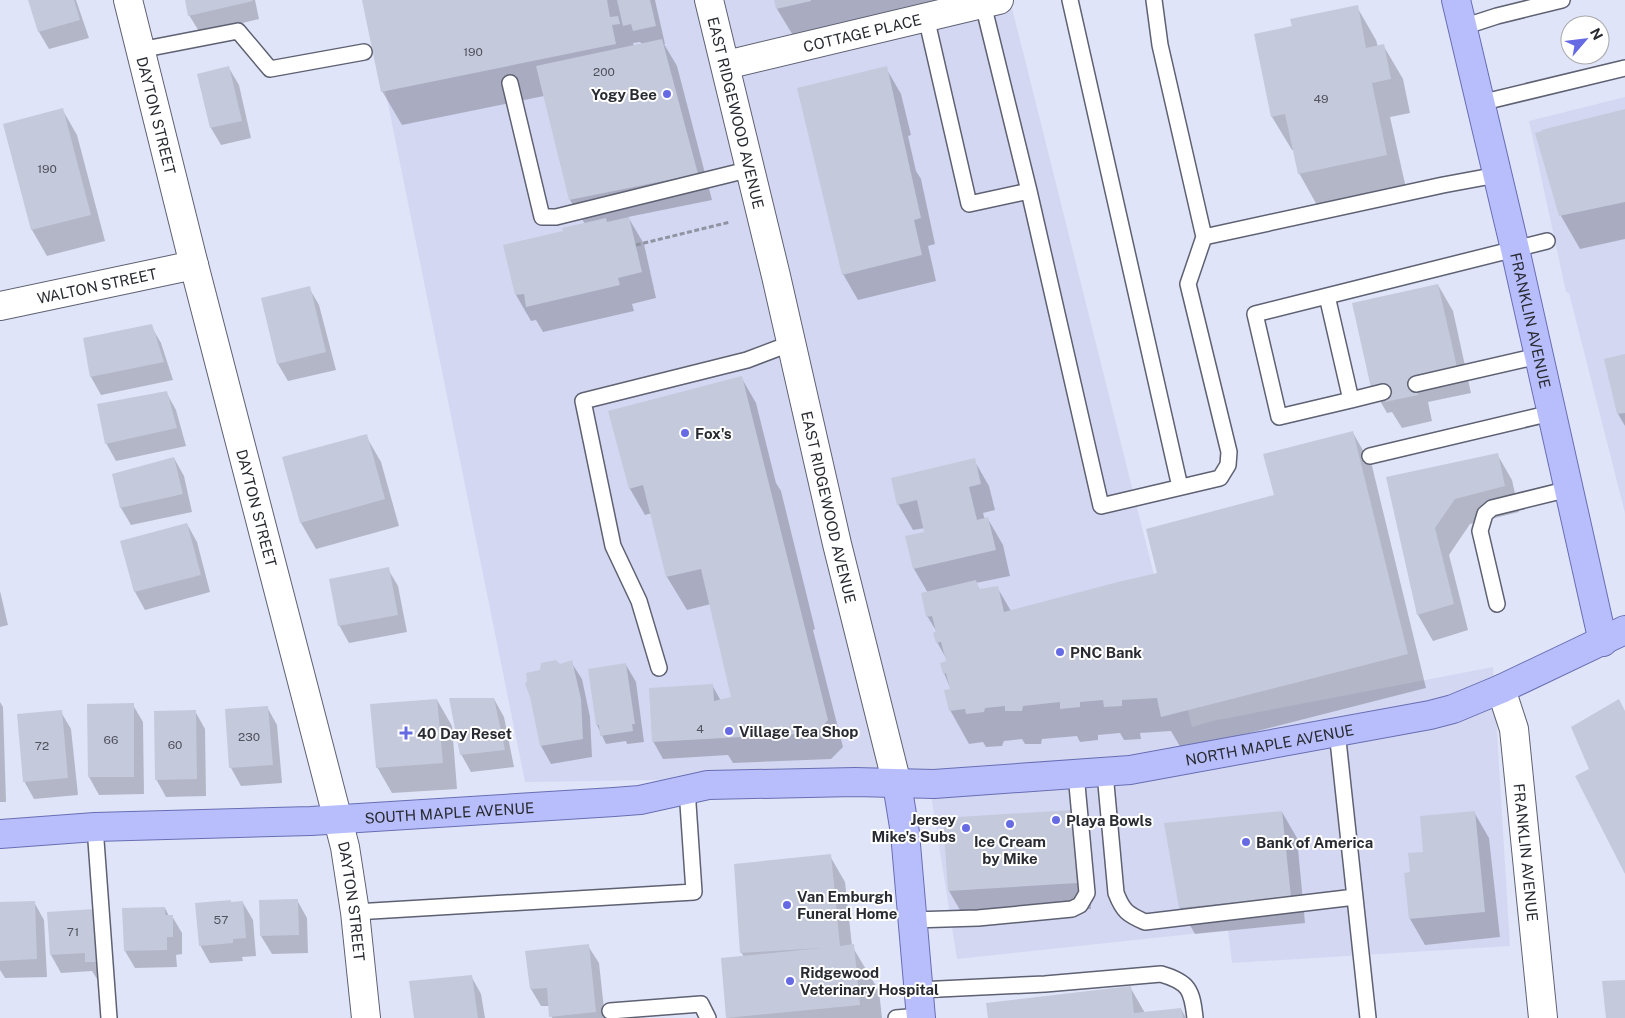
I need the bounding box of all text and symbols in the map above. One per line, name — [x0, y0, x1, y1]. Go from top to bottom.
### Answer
street label: COTTAGE PLACE — [802, 10, 923, 55]
street label: EAST RIDGEWOOD AVENUE — [705, 15, 768, 210]
north arrow — [1560, 15, 1610, 65]
text: N — [1587, 25, 1606, 42]
house number: 190 — [463, 45, 483, 59]
street label: DAYTON STREET — [134, 55, 180, 176]
house number: 200 — [593, 65, 615, 79]
place label: Yogy Bee — [591, 86, 657, 103]
marker: Yogy Bee — [661, 88, 673, 100]
house number: 49 — [1313, 92, 1329, 106]
house number: 190 — [37, 162, 57, 176]
street label: FRANKLIN AVENUE — [1508, 251, 1554, 390]
street label: WALTON STREET — [35, 265, 158, 306]
street label: EAST RIDGEWOOD AVENUE — [798, 409, 860, 605]
place label: Fox's — [695, 425, 732, 442]
marker: Fox's — [679, 427, 691, 439]
street label: DAYTON STREET — [234, 447, 280, 569]
place label: PNC Bank — [1070, 644, 1142, 661]
marker: PNC Bank — [1054, 646, 1066, 658]
street label: NORTH MAPLE AVENUE — [1184, 721, 1355, 768]
house number: 4 — [696, 722, 704, 736]
place label: Village Tea Shop — [739, 723, 858, 740]
place label: 40 Day Reset — [417, 725, 512, 742]
marker: Village Tea Shop — [723, 725, 735, 737]
marker: 40 Day Reset — [399, 726, 413, 740]
house number: 230 — [238, 730, 260, 744]
house number: 66 — [104, 733, 118, 747]
house number: 60 — [168, 738, 182, 752]
house number: 72 — [35, 739, 49, 753]
street label: FRANKLIN AVENUE — [1511, 782, 1542, 922]
street label: SOUTH MAPLE AVENUE — [364, 799, 535, 826]
place label: Jersey Mike's Subs — [872, 811, 957, 845]
place label: Playa Bowls — [1066, 812, 1152, 829]
marker: Playa Bowls — [1050, 814, 1062, 826]
marker: Ice Cream by Mike — [1004, 818, 1016, 830]
marker: Jersey Mike's Subs — [960, 822, 972, 834]
place label: Ice Cream by Mike — [974, 833, 1046, 867]
place label: Bank of America — [1256, 834, 1373, 851]
marker: Bank of America — [1240, 836, 1252, 848]
street label: DAYTON STREET — [335, 839, 369, 962]
place label: Van Emburgh Funeral Home — [797, 888, 897, 922]
marker: Van Emburgh Funeral Home — [781, 899, 793, 911]
house number: 57 — [214, 913, 228, 927]
house number: 71 — [67, 925, 79, 939]
place label: Ridgewood Veterinary Hospital — [800, 964, 939, 998]
marker: Ridgewood Veterinary Hospital — [784, 975, 796, 987]

